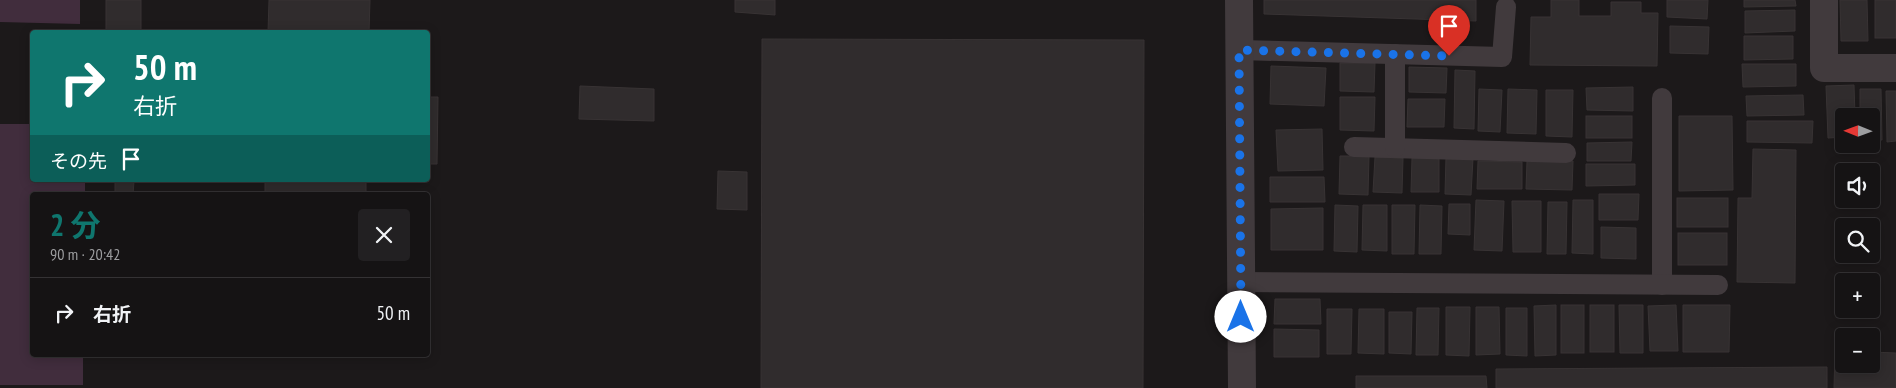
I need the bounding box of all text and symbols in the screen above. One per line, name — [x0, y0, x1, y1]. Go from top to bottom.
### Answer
pin — [1428, 5, 1470, 56]
icon: arrive — [1435, 12, 1463, 40]
text: 50 m — [133, 44, 197, 90]
icon: right — [50, 50, 115, 115]
text: 右折 — [133, 92, 177, 120]
north arrow — [1835, 108, 1880, 152]
map controls — [1835, 108, 1880, 373]
icon: arrive — [117, 145, 145, 173]
text: その先 — [50, 149, 107, 173]
button: sound — [1835, 163, 1880, 208]
text: 2 分 — [50, 205, 101, 244]
button: close — [358, 209, 410, 261]
button: search — [1835, 218, 1880, 263]
text: 90 m · 20:42 — [50, 244, 121, 264]
button: + — [1835, 273, 1880, 318]
position arrow — [1214, 290, 1266, 342]
icon: right — [50, 299, 78, 327]
text: 50 m — [377, 301, 410, 325]
text: 右折 — [93, 302, 131, 326]
button: − — [1835, 328, 1880, 373]

